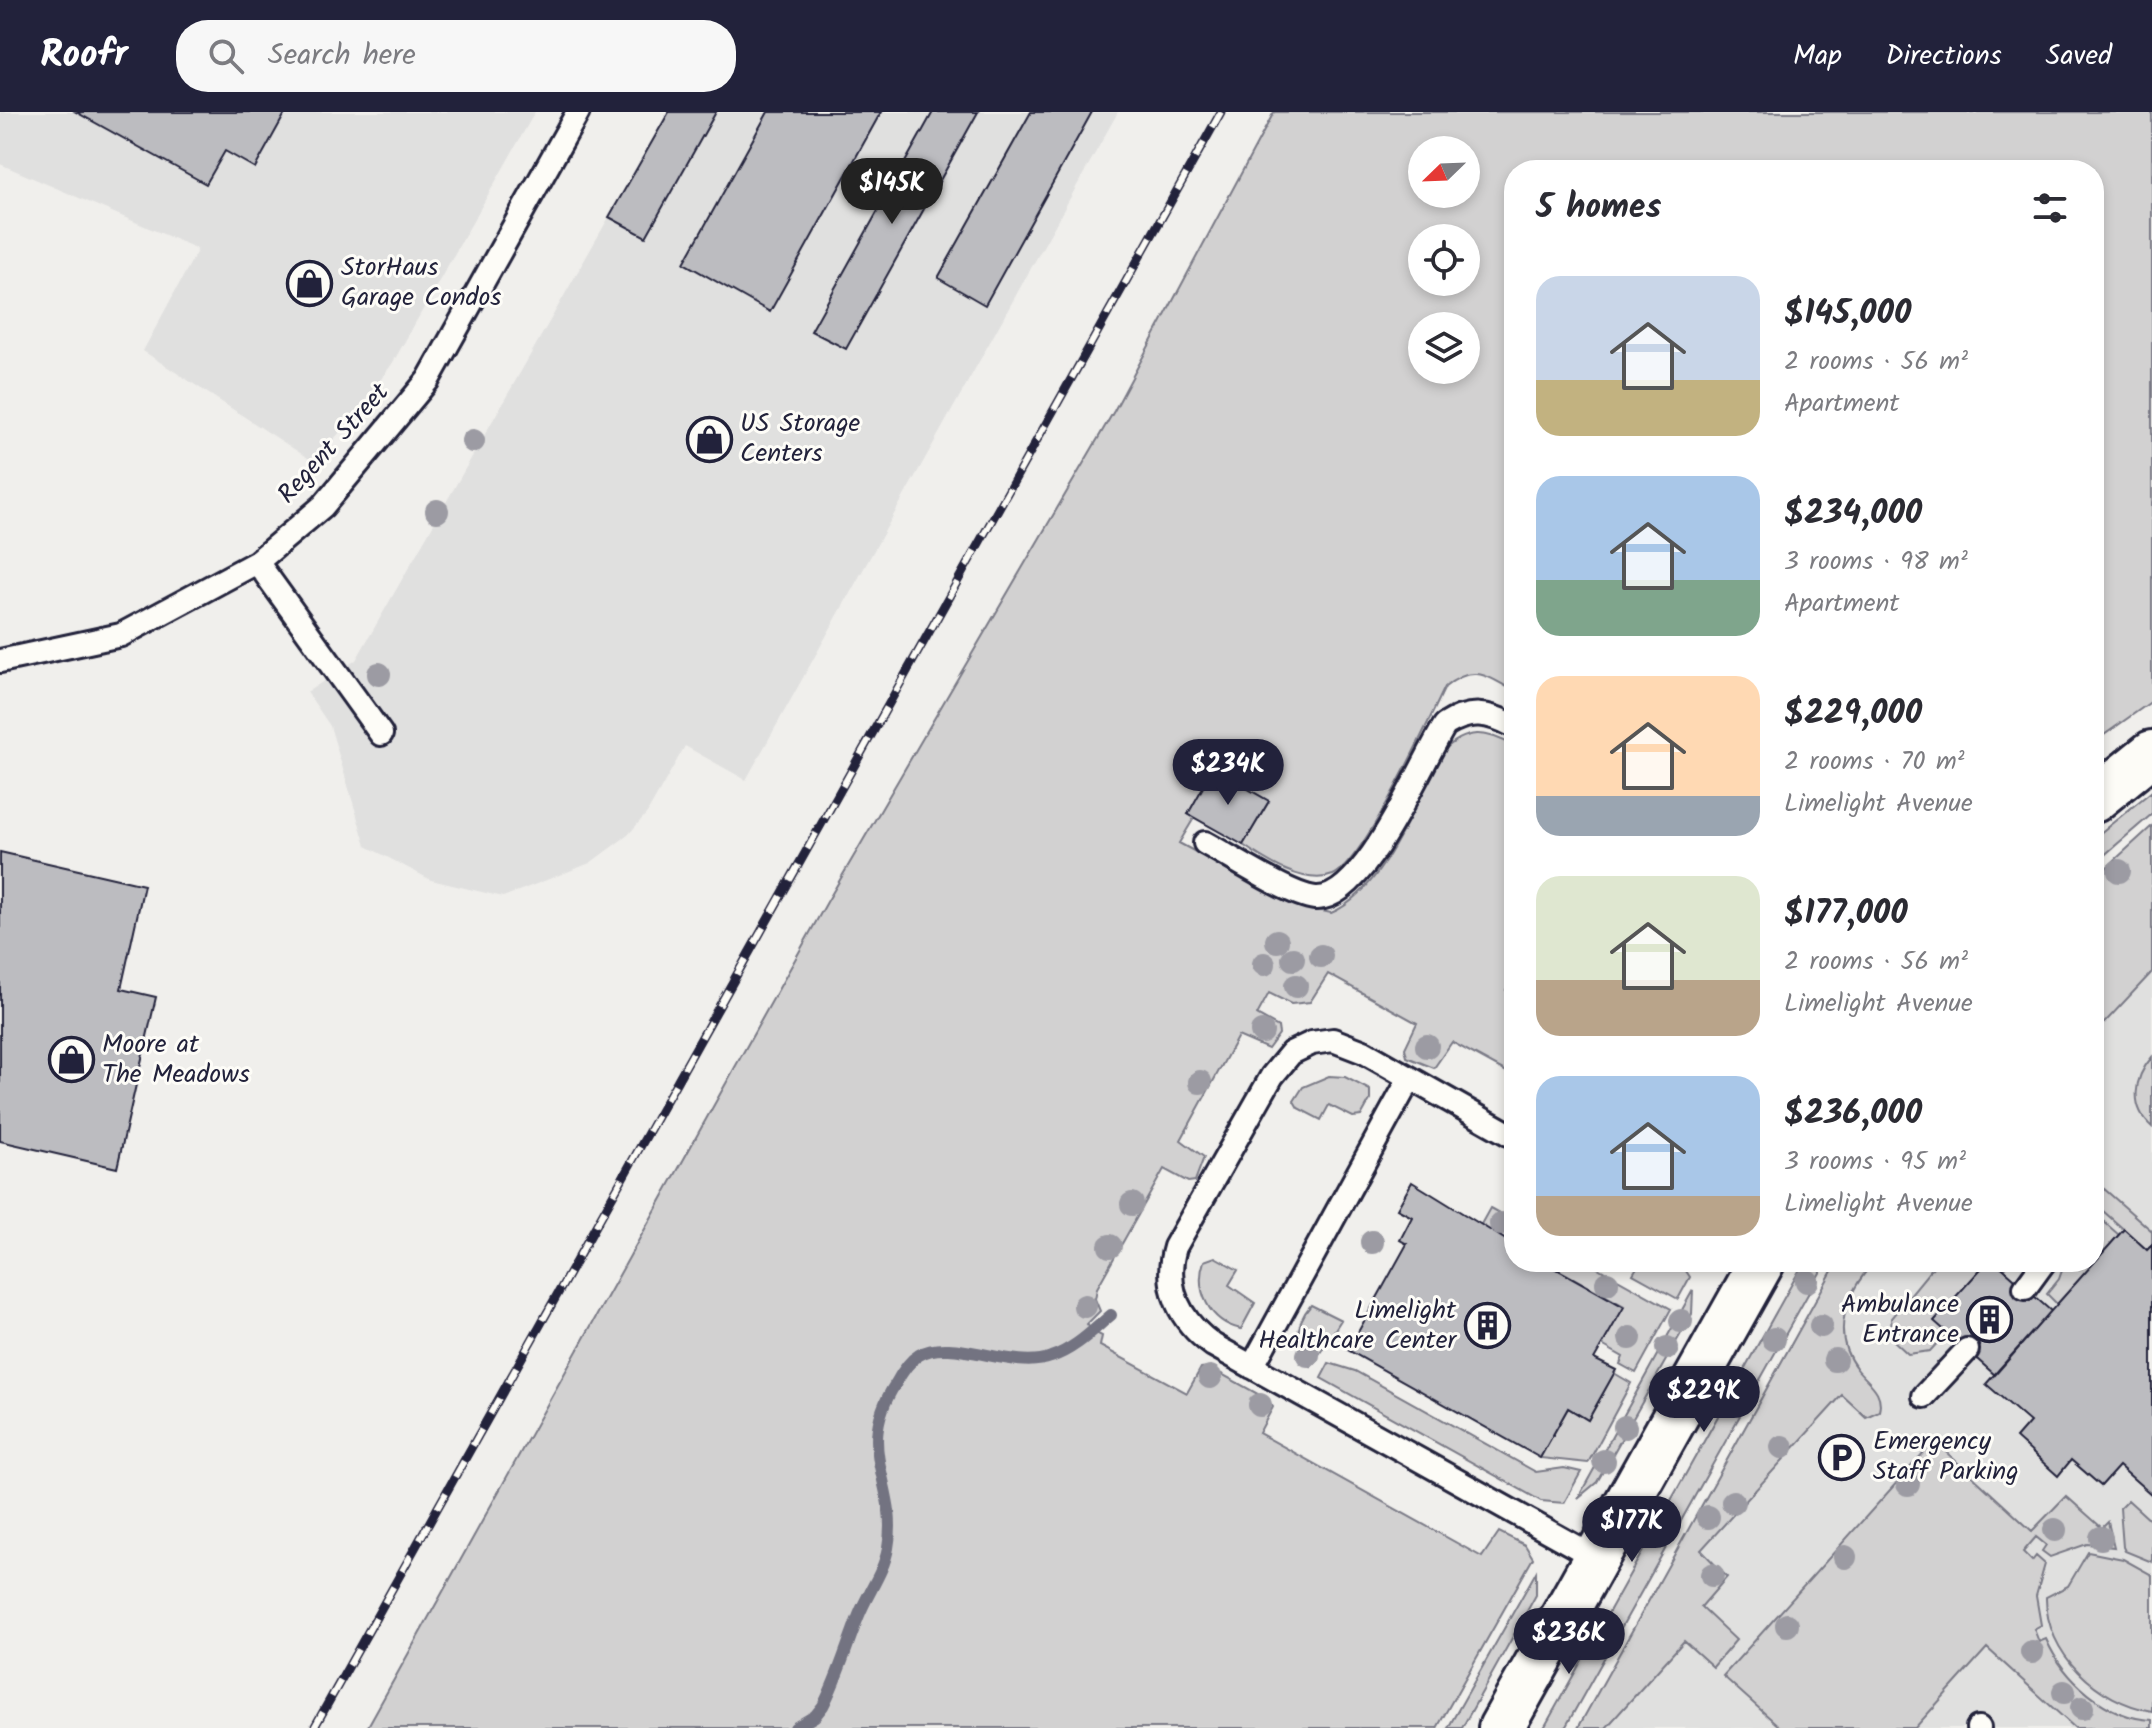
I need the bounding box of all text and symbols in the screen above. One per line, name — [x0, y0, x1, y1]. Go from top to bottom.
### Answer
search box — [176, 20, 736, 92]
text: Roofr — [40, 26, 128, 86]
text: Search here — [268, 32, 416, 80]
icon: search — [204, 34, 248, 78]
text: Map — [1793, 34, 1842, 79]
text: Directions — [1886, 34, 2002, 79]
text: Saved — [2046, 34, 2112, 79]
north arrow — [1408, 136, 1480, 208]
map controls — [1408, 136, 1480, 384]
pin: $145K — [836, 158, 948, 226]
text: $145K — [859, 163, 925, 205]
text: 5 homes — [1536, 181, 1661, 235]
icon: filters — [2028, 186, 2072, 230]
button: locate — [1408, 224, 1480, 296]
place label: StorHaus Garage Condos — [341, 247, 501, 319]
shop icon: StorHaus Garage Condos — [286, 259, 334, 307]
text: $145,000 — [1784, 287, 1911, 341]
icon: home — [1600, 308, 1696, 404]
button: layers — [1408, 312, 1480, 384]
text: 2 rooms · 56 m² — [1784, 341, 1968, 383]
street label: Regent Street — [268, 373, 401, 514]
text: Apartment — [1784, 383, 1899, 425]
place label: US Storage Centers — [740, 403, 861, 475]
shop icon: US Storage Centers — [685, 415, 733, 463]
text: $234,000 — [1784, 487, 1922, 541]
icon: home — [1600, 508, 1696, 604]
text: 3 rooms · 98 m² — [1784, 541, 1968, 583]
text: Apartment — [1784, 583, 1899, 625]
text: $229,000 — [1784, 687, 1922, 741]
icon: home — [1600, 708, 1696, 804]
pin: $234K — [1172, 739, 1284, 807]
text: 2 rooms · 70 m² — [1784, 741, 1965, 783]
text: $234K — [1191, 744, 1265, 786]
text: Limelight Avenue — [1784, 783, 1973, 825]
text: $177,000 — [1784, 887, 1908, 941]
icon: home — [1600, 908, 1696, 1004]
text: 2 rooms · 56 m² — [1784, 941, 1968, 983]
text: Limelight Avenue — [1784, 983, 1973, 1025]
place label: Moore at The Meadows — [102, 1024, 250, 1096]
shop icon: Moore at The Meadows — [47, 1036, 95, 1084]
text: $236,000 — [1784, 1087, 1922, 1141]
icon: home — [1600, 1108, 1696, 1204]
text: 3 rooms · 95 m² — [1784, 1141, 1966, 1183]
text: Limelight Avenue — [1784, 1183, 1973, 1225]
place label: Ambulance Entrance — [1841, 1284, 1959, 1356]
place label: Limelight Healthcare Center — [1258, 1290, 1457, 1362]
building icon: Ambulance Entrance — [1966, 1296, 2014, 1344]
building icon: Limelight Healthcare Center — [1463, 1302, 1511, 1350]
pin: $229K — [1648, 1366, 1760, 1434]
text: $229K — [1667, 1371, 1741, 1413]
place label: Emergency Staff Parking — [1873, 1421, 2019, 1493]
parking icon: Emergency Staff Parking — [1818, 1433, 1866, 1481]
pin: $177K — [1576, 1496, 1688, 1564]
text: $177K — [1600, 1501, 1664, 1543]
pin: $236K — [1513, 1608, 1625, 1676]
text: $236K — [1532, 1613, 1606, 1655]

